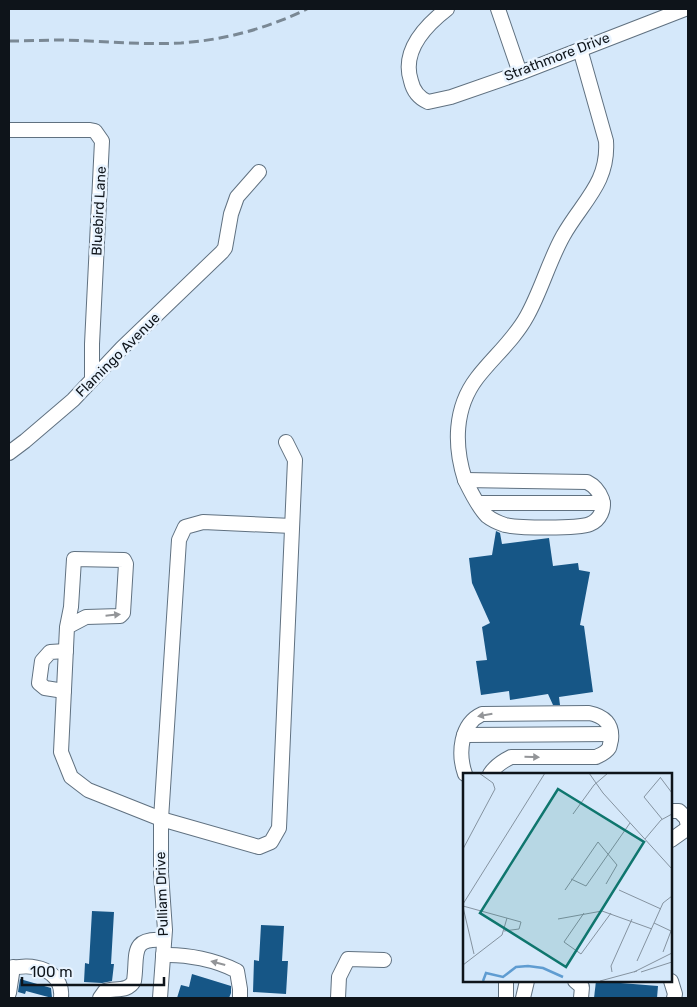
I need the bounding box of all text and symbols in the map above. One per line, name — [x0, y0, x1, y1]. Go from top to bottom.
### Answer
street label: Strathmore Drive — [502, 29, 612, 85]
street label: Bluebird Lane — [88, 166, 110, 256]
street label: Flamingo Avenue — [72, 309, 164, 401]
one-way arrow — [105, 611, 121, 619]
one-way arrow — [478, 711, 493, 719]
one-way arrow — [524, 753, 540, 761]
inset map — [463, 773, 672, 982]
street label: Pulliam Drive — [152, 851, 172, 937]
scale bar — [22, 954, 165, 986]
one-way arrow — [210, 959, 225, 967]
text: 100 m — [30, 963, 72, 981]

